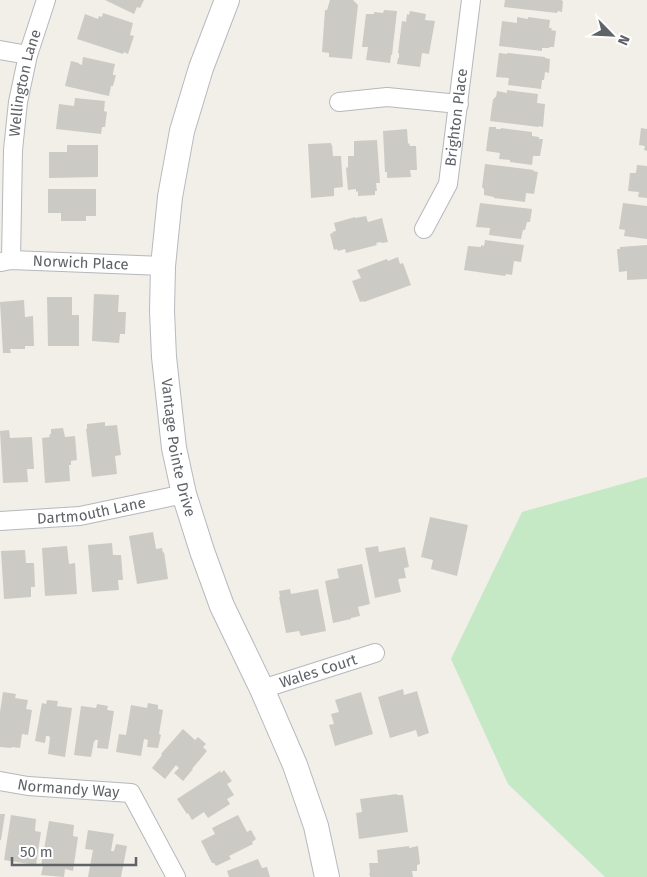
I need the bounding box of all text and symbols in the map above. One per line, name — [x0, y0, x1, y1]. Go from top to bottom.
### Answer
north arrow — [587, 10, 637, 60]
street label: Wellington Lane — [5, 27, 45, 138]
text: N — [614, 32, 633, 48]
street label: Brighton Place — [441, 67, 471, 168]
street label: Norwich Place — [32, 252, 129, 274]
street label: Vantage Pointe Drive — [157, 378, 200, 519]
street label: Dartmouth Lane — [36, 493, 147, 528]
street label: Wales Court — [277, 650, 360, 692]
street label: Normandy Way — [16, 775, 121, 801]
scale bar — [12, 834, 136, 866]
text: 50 m — [20, 843, 53, 861]

